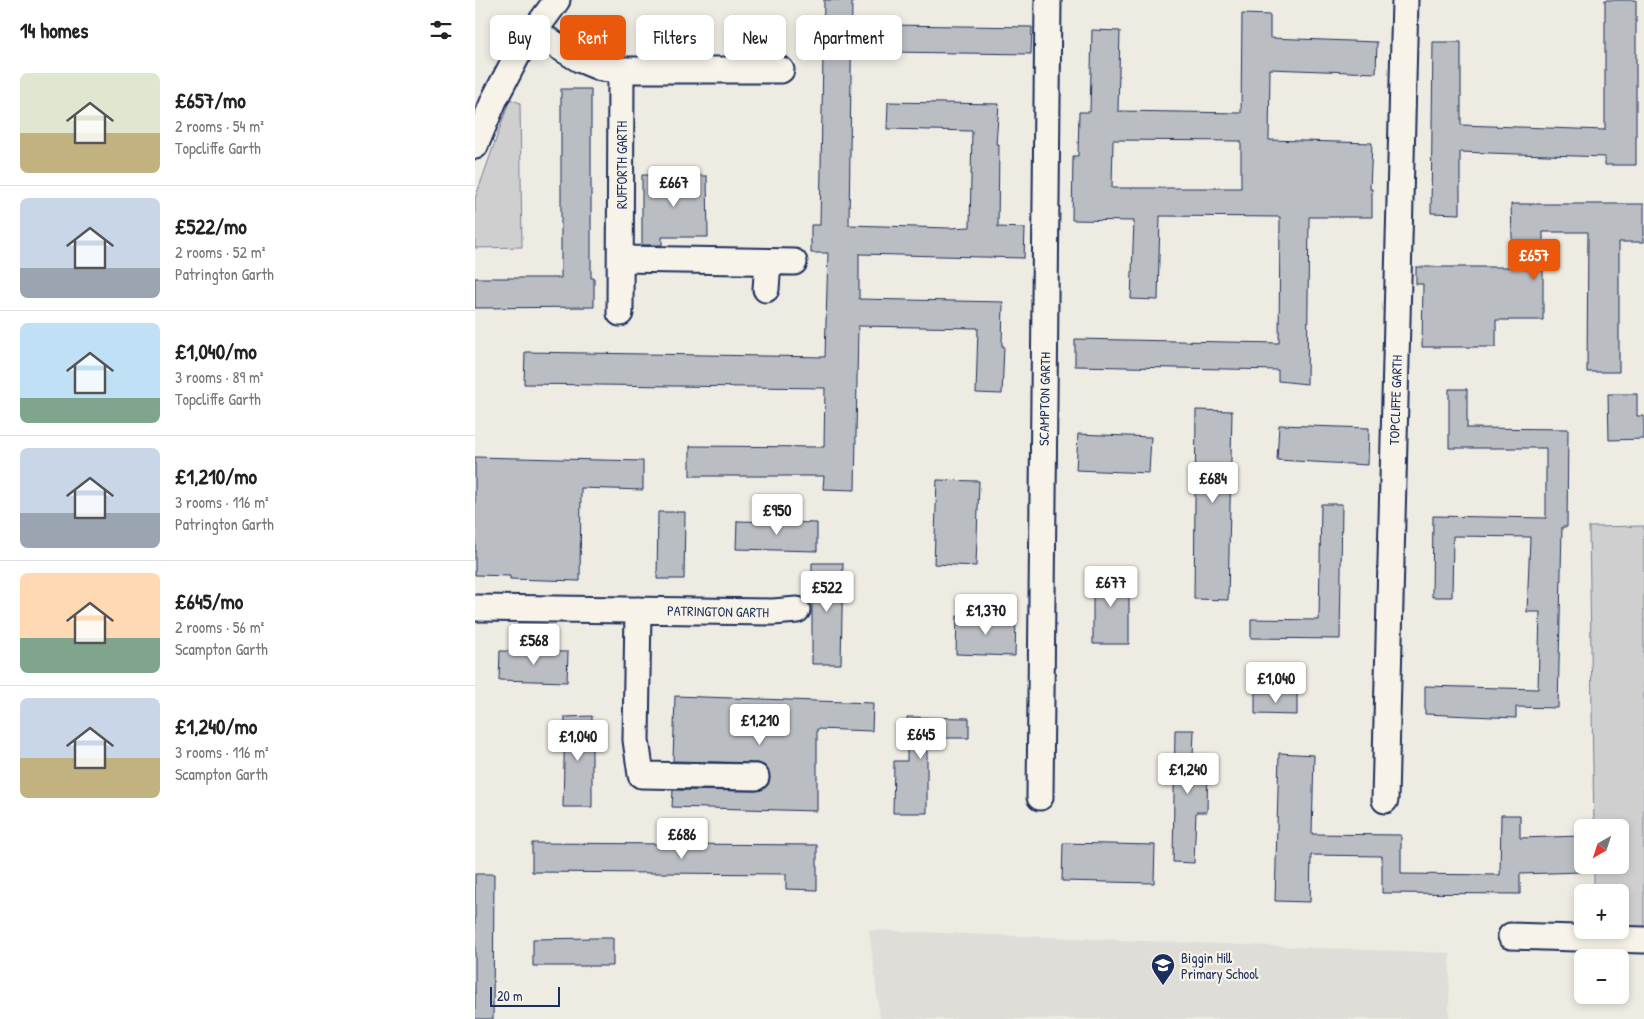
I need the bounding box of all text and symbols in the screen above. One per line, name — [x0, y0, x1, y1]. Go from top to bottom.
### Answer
chip: Buy — [490, 15, 550, 60]
chip: Rent — [560, 15, 626, 60]
chip: Filters — [636, 15, 714, 60]
chip: New — [724, 15, 786, 60]
chip: Apartment — [796, 15, 902, 60]
text: 14 homes — [20, 16, 88, 45]
icon: filters — [427, 16, 455, 44]
text: £657/mo — [175, 86, 246, 115]
icon: home — [60, 93, 120, 153]
text: 2 rooms · 54 m² — [175, 115, 264, 137]
street label: RUFFORTH GARTH — [612, 121, 631, 209]
text: Topcliffe Garth — [175, 137, 261, 159]
pin: £667 — [644, 166, 704, 208]
text: £667 — [659, 171, 689, 193]
text: £522/mo — [175, 212, 247, 241]
icon: home — [60, 218, 120, 278]
pin: £657 — [1504, 238, 1564, 281]
text: 2 rooms · 52 m² — [175, 241, 265, 263]
text: £657 — [1519, 244, 1549, 266]
text: Patrington Garth — [175, 263, 274, 285]
text: £1,040/mo — [175, 337, 257, 366]
icon: home — [60, 343, 120, 403]
street label: SCAMPTON GARTH — [1034, 351, 1054, 446]
street label: TOPCLIFFE GARTH — [1384, 354, 1406, 445]
text: 3 rooms · 89 m² — [175, 366, 264, 388]
text: Topcliffe Garth — [175, 388, 261, 410]
text: £1,210/mo — [175, 462, 257, 491]
pin: £684 — [1183, 462, 1243, 504]
text: £684 — [1199, 467, 1227, 489]
icon: home — [60, 468, 120, 528]
text: 3 rooms · 116 m² — [175, 491, 269, 513]
pin: £950 — [747, 494, 807, 536]
text: £950 — [763, 499, 791, 521]
text: Patrington Garth — [175, 513, 274, 535]
pin: £677 — [1081, 566, 1141, 608]
pin: £522 — [797, 570, 857, 613]
text: £677 — [1095, 571, 1127, 593]
text: £522 — [812, 576, 842, 598]
text: £645/mo — [175, 587, 243, 616]
icon: home — [60, 593, 120, 653]
pin: £1,370 — [945, 594, 1027, 636]
text: £1,370 — [966, 599, 1006, 621]
street label: PATRINGTON GARTH — [667, 601, 770, 621]
text: 2 rooms · 56 m² — [175, 616, 264, 638]
pin: £568 — [504, 624, 564, 666]
text: £568 — [520, 629, 548, 651]
text: Scampton Garth — [175, 638, 268, 660]
pin: £1,040 — [1235, 662, 1317, 704]
text: £1,040 — [1257, 667, 1295, 689]
pin: £1,210 — [719, 704, 801, 746]
text: £1,210 — [741, 709, 779, 731]
text: £1,240/mo — [175, 712, 257, 741]
icon: home — [60, 718, 120, 778]
pin: £645 — [891, 718, 951, 760]
pin: £1,040 — [537, 720, 619, 762]
text: £645 — [907, 723, 935, 745]
text: £1,040 — [559, 725, 597, 747]
text: 3 rooms · 116 m² — [175, 741, 269, 763]
pin: £1,240 — [1147, 752, 1229, 795]
text: £1,240 — [1169, 758, 1207, 780]
text: Scampton Garth — [175, 763, 268, 785]
pin: £686 — [652, 818, 712, 860]
north arrow — [1574, 819, 1629, 874]
map controls — [1574, 819, 1629, 1004]
text: £686 — [668, 823, 696, 845]
button: + — [1574, 884, 1629, 939]
place label: Biggin Hill Primary School — [1181, 948, 1259, 984]
button: − — [1574, 949, 1629, 1004]
school or university icon: Biggin Hill Primary School — [1150, 952, 1176, 986]
scale bar — [490, 984, 560, 1007]
text: 20 m — [497, 986, 523, 1005]

